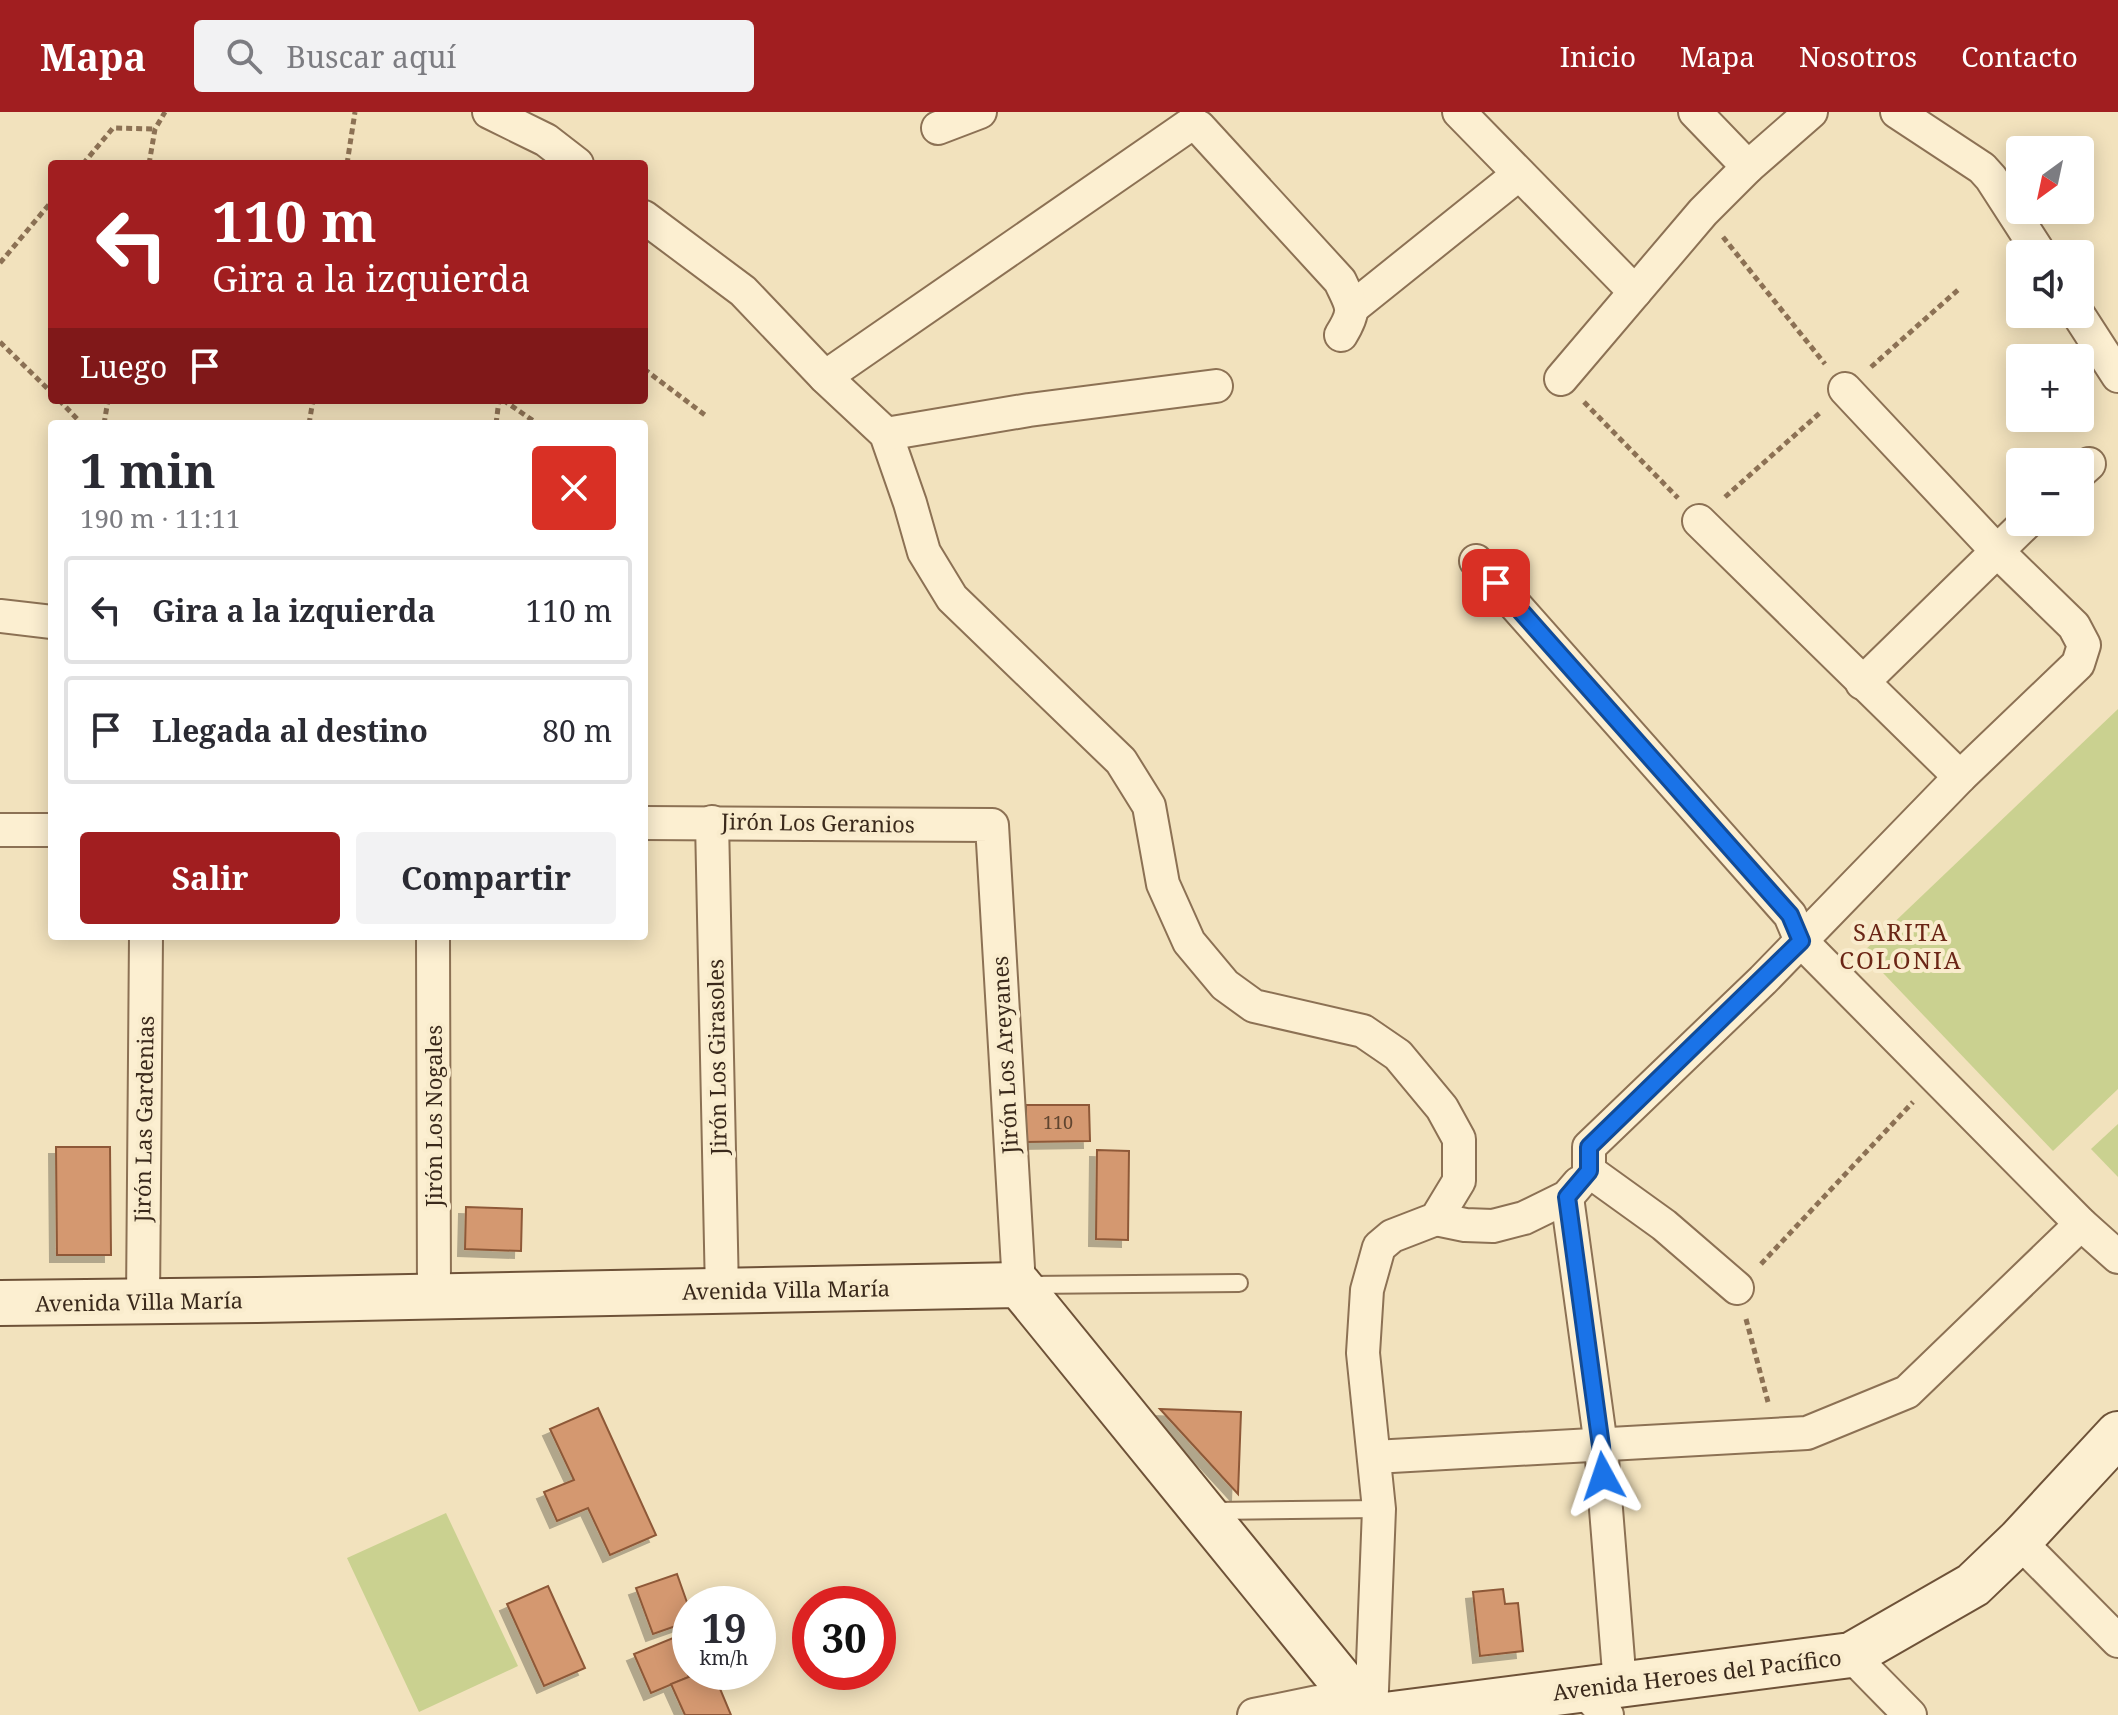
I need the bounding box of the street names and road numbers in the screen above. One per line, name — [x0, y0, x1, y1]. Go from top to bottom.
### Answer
street label: Jirón Los Geranios — [720, 805, 915, 839]
street label: Jirón Los Areyanes — [984, 955, 1024, 1156]
street label: Jirón Los Girasoles — [699, 959, 733, 1156]
street label: Jirón Las Gardenias — [126, 1015, 160, 1224]
street label: Jirón Los Nogales — [418, 1025, 448, 1208]
street label: Avenida Villa María — [682, 1272, 890, 1306]
street label: Avenida Villa María — [35, 1284, 243, 1318]
street label: Avenida Heroes del Pacífico — [1551, 1641, 1843, 1707]

